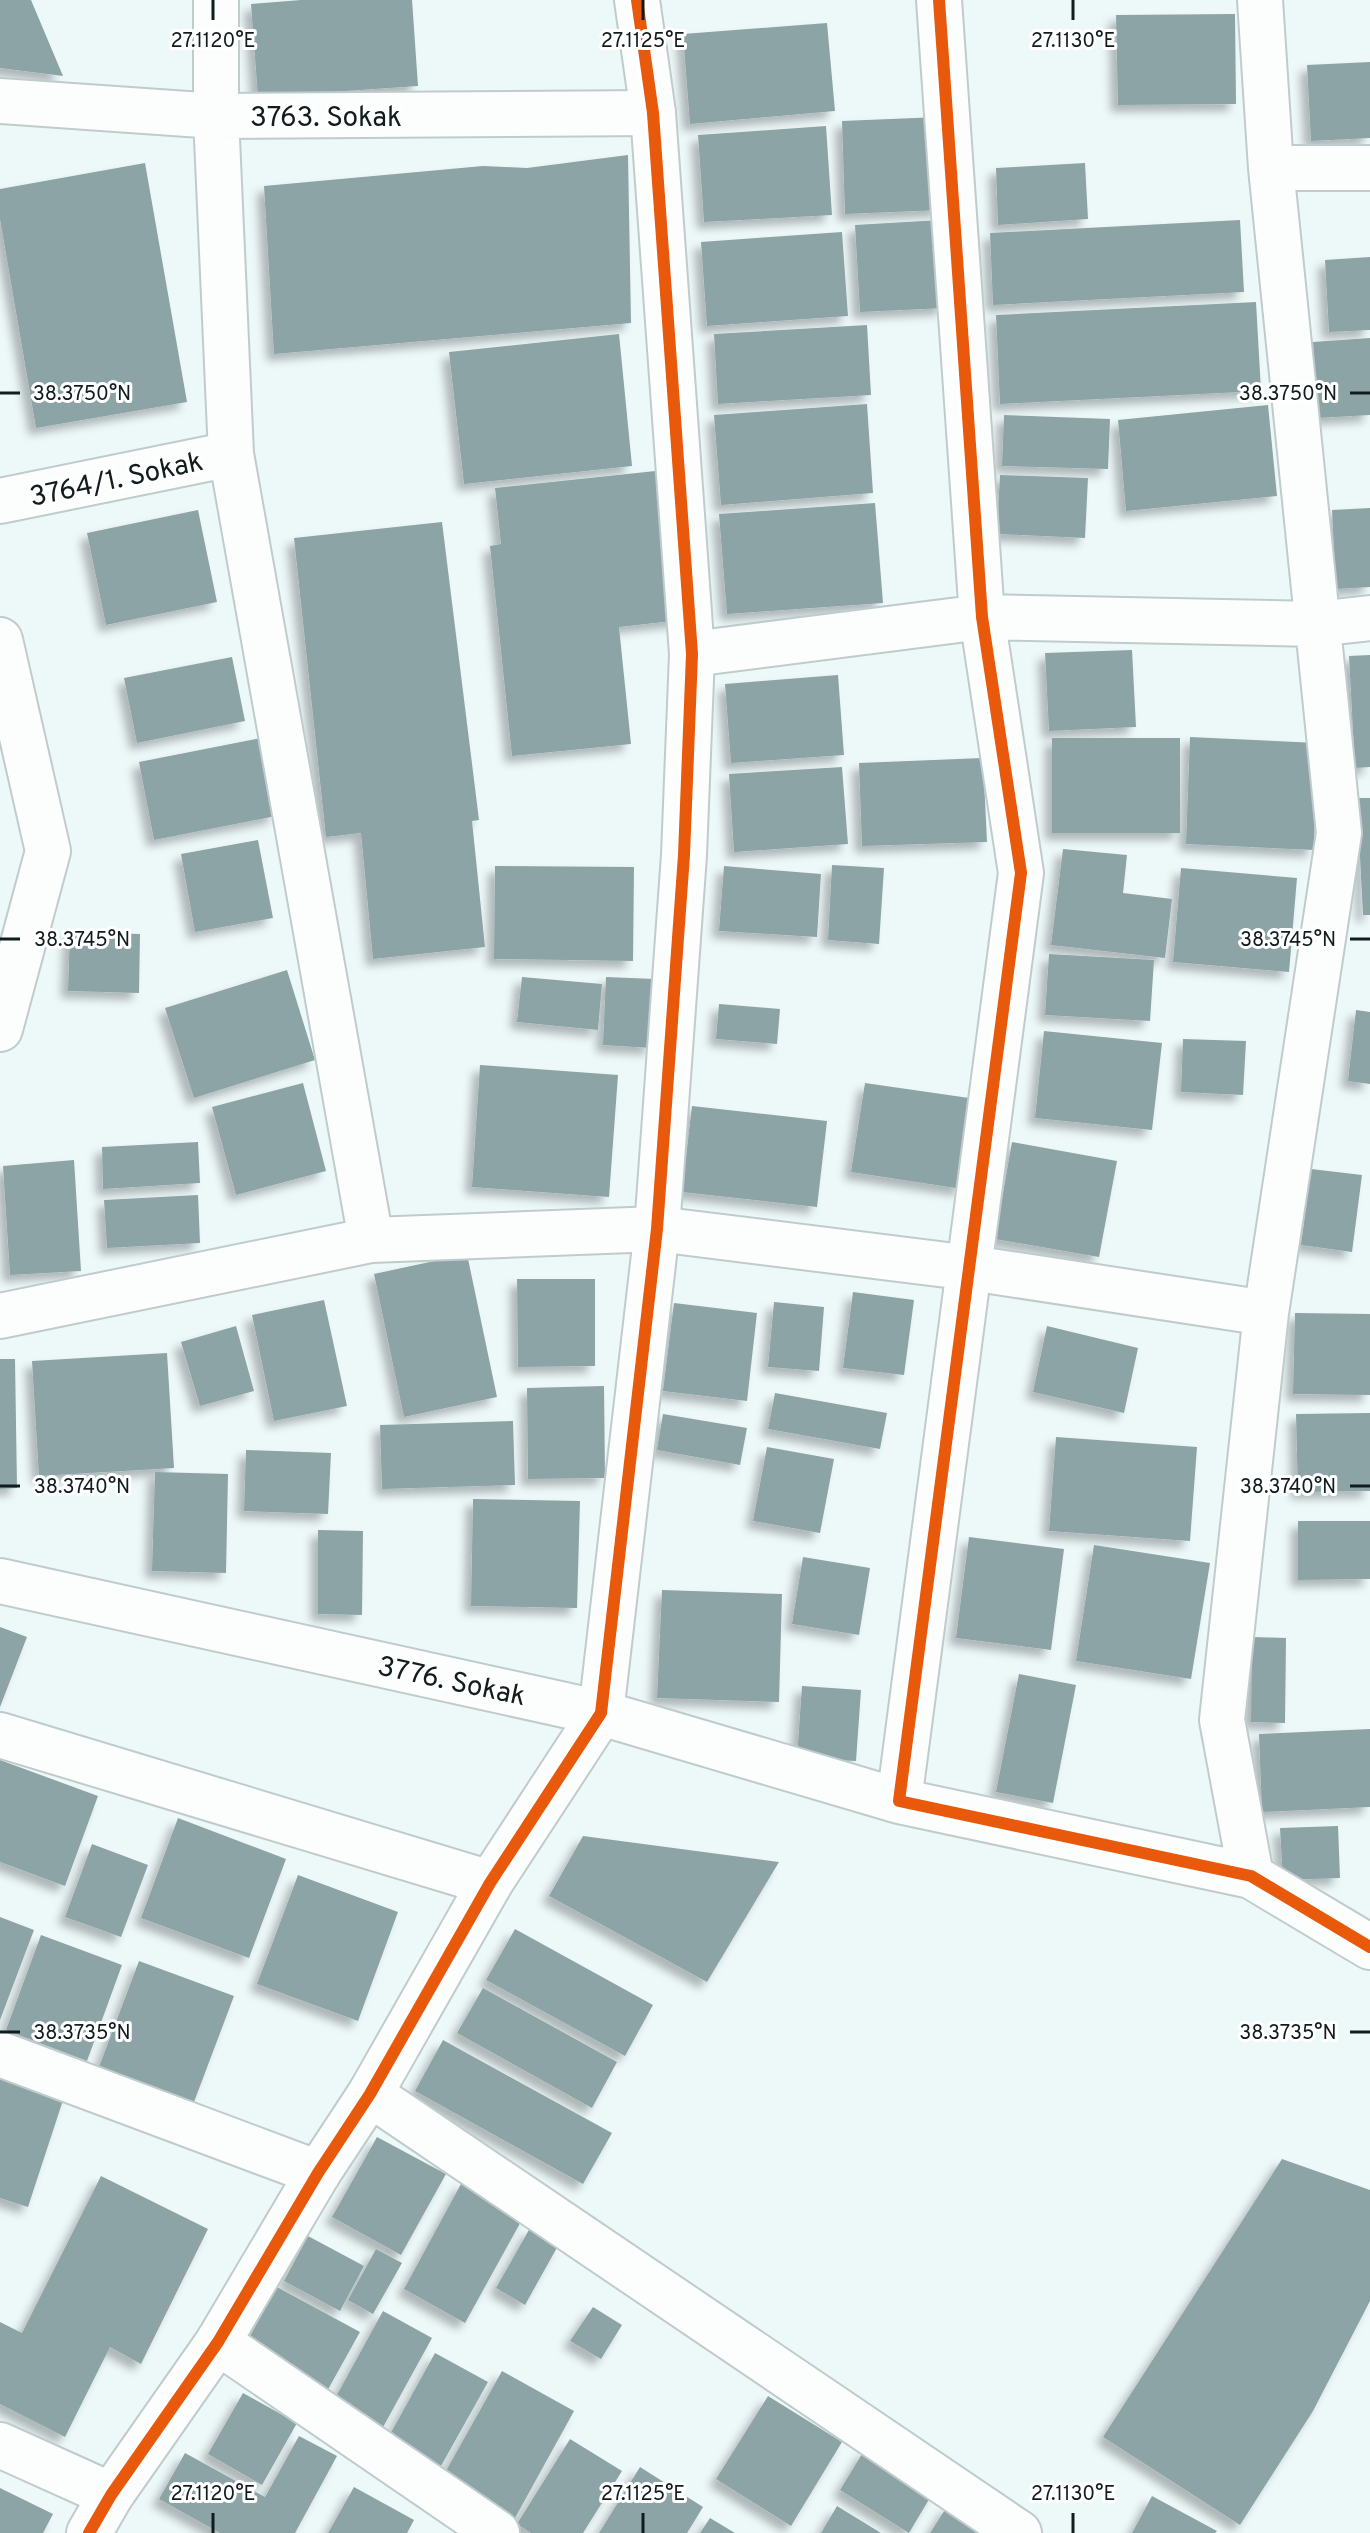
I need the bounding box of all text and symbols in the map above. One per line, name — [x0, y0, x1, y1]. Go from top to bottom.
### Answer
text: 27.1120°E — [170, 29, 256, 55]
text: 27.1125°E — [601, 29, 685, 55]
text: 27.1130°E — [1031, 29, 1115, 55]
street label: 3763. Sokak — [250, 101, 402, 137]
text: 38.3750°N — [33, 382, 131, 408]
text: 38.3750°N — [1239, 382, 1337, 408]
street label: 3764/1. Sokak — [27, 445, 207, 517]
text: 38.3745°N — [34, 928, 130, 954]
text: 38.3745°N — [1240, 928, 1336, 954]
text: 38.3740°N — [34, 1475, 130, 1501]
text: 38.3740°N — [1240, 1475, 1336, 1501]
street label: 3776. Sokak — [374, 1650, 529, 1716]
text: 38.3735°N — [33, 2021, 131, 2047]
text: 38.3735°N — [1239, 2021, 1337, 2047]
text: 27.1120°E — [170, 2482, 256, 2508]
text: 27.1125°E — [601, 2482, 685, 2508]
text: 27.1130°E — [1031, 2482, 1115, 2508]

